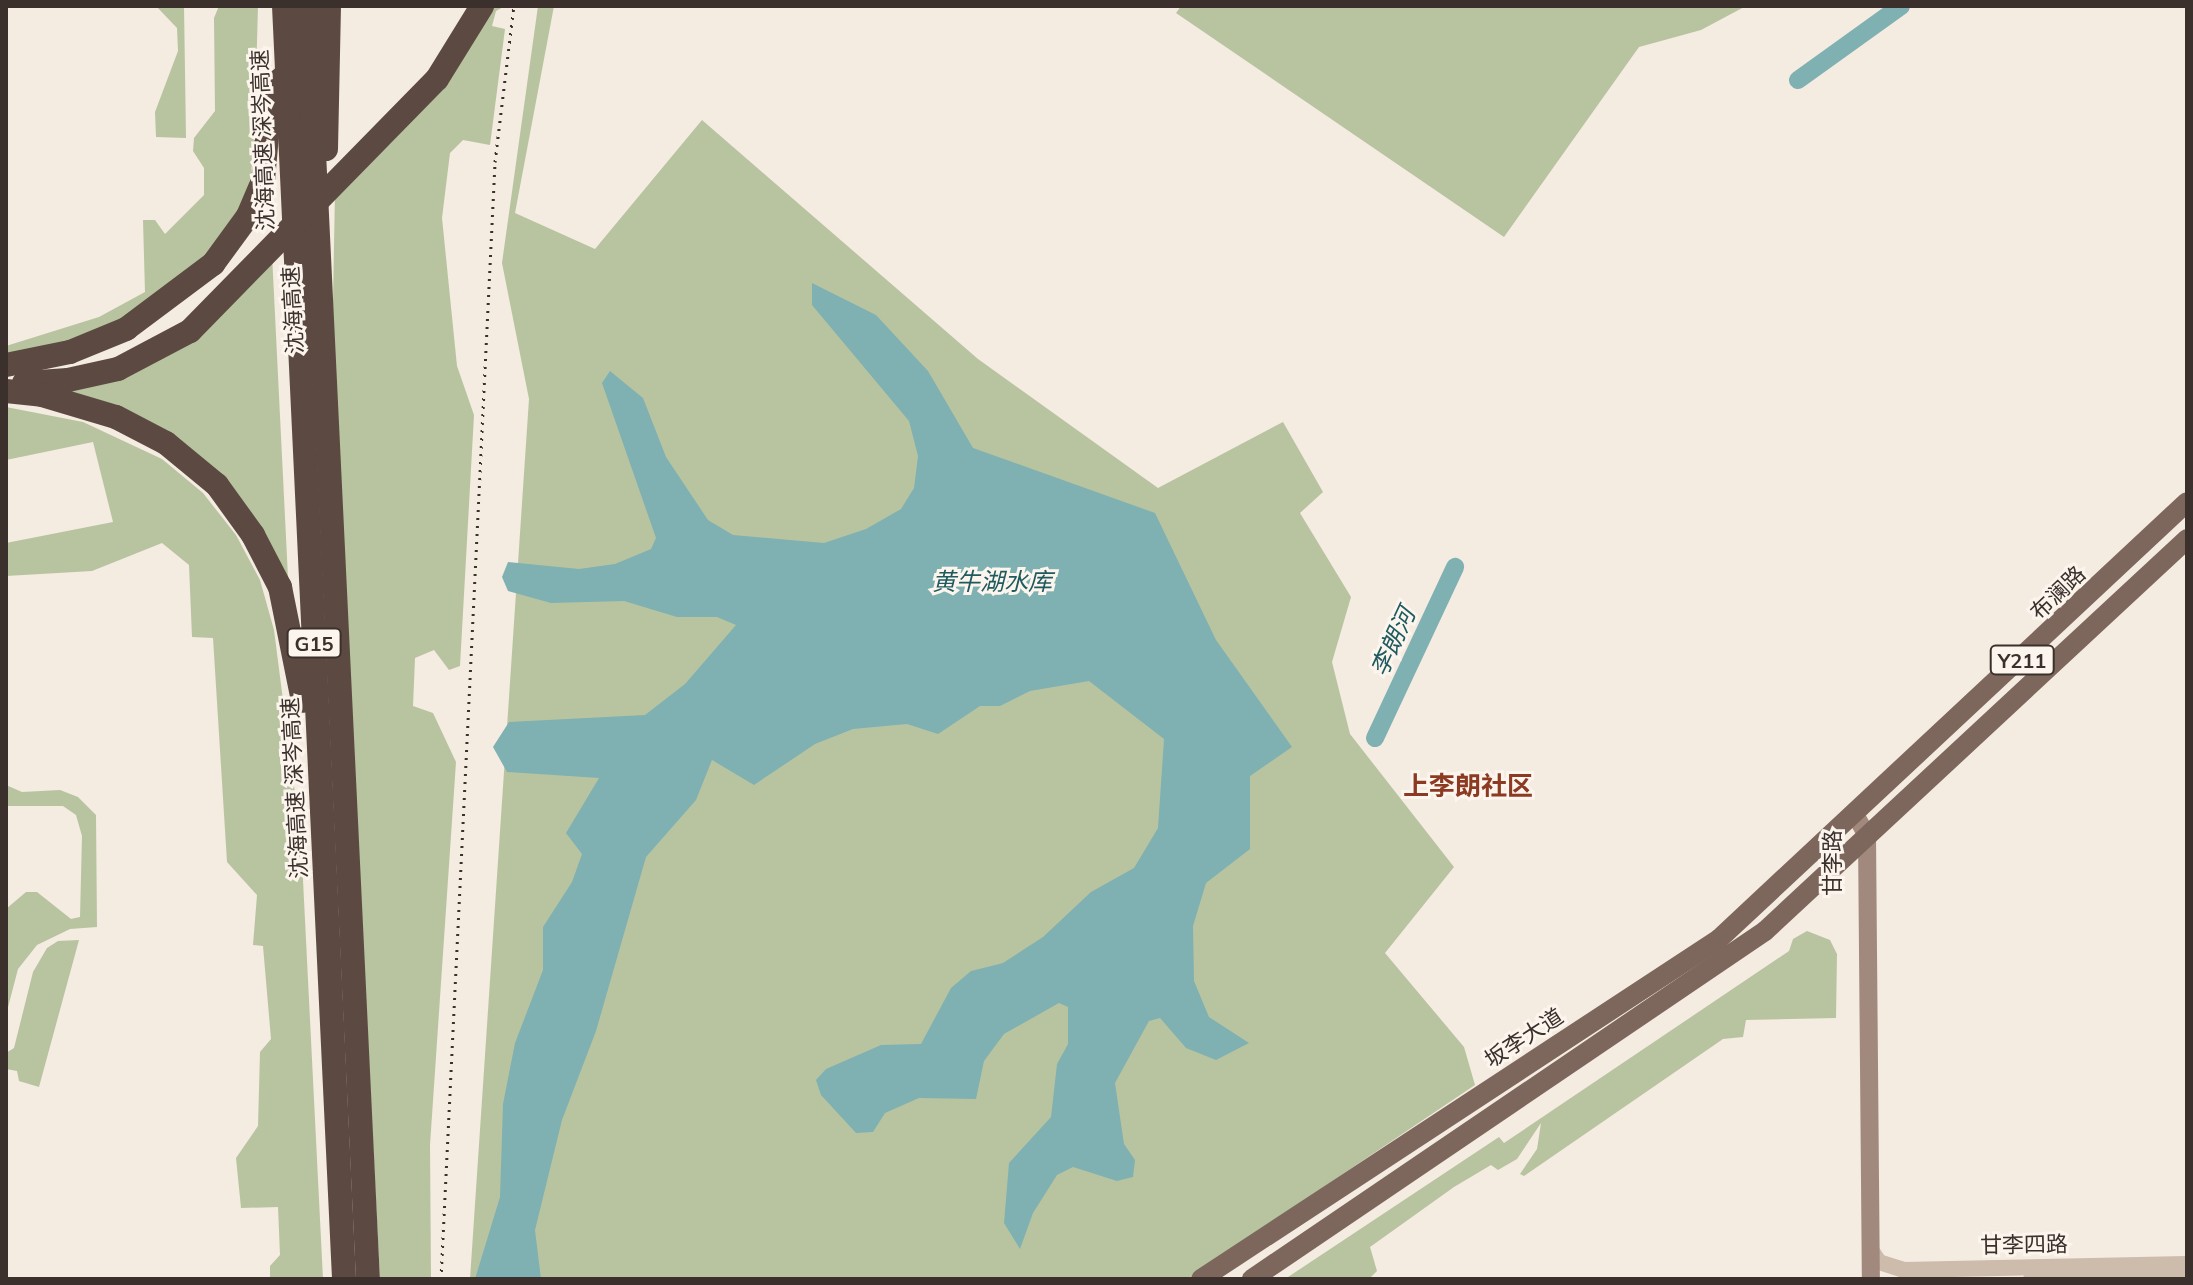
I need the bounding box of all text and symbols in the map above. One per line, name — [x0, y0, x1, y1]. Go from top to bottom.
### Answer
street label: 沈海高速 深岑高速 — [247, 49, 279, 231]
street label: 沈海高速 — [278, 265, 308, 355]
street label: 布澜路 — [2025, 561, 2091, 625]
water label: 黄牛湖水库 — [932, 568, 1052, 596]
water label: 李朗河 — [1365, 603, 1421, 681]
road number: G15 — [286, 627, 342, 659]
road number: Y211 — [1988, 644, 2056, 676]
street label: 沈海高速 深岑高速 — [277, 697, 313, 879]
district label: 上李朗社区 — [1403, 770, 1533, 802]
street label: 甘李路 — [1820, 830, 1846, 896]
street label: 坂李大道 — [1480, 1003, 1568, 1073]
street label: 甘李四路 — [1980, 1231, 2068, 1259]

